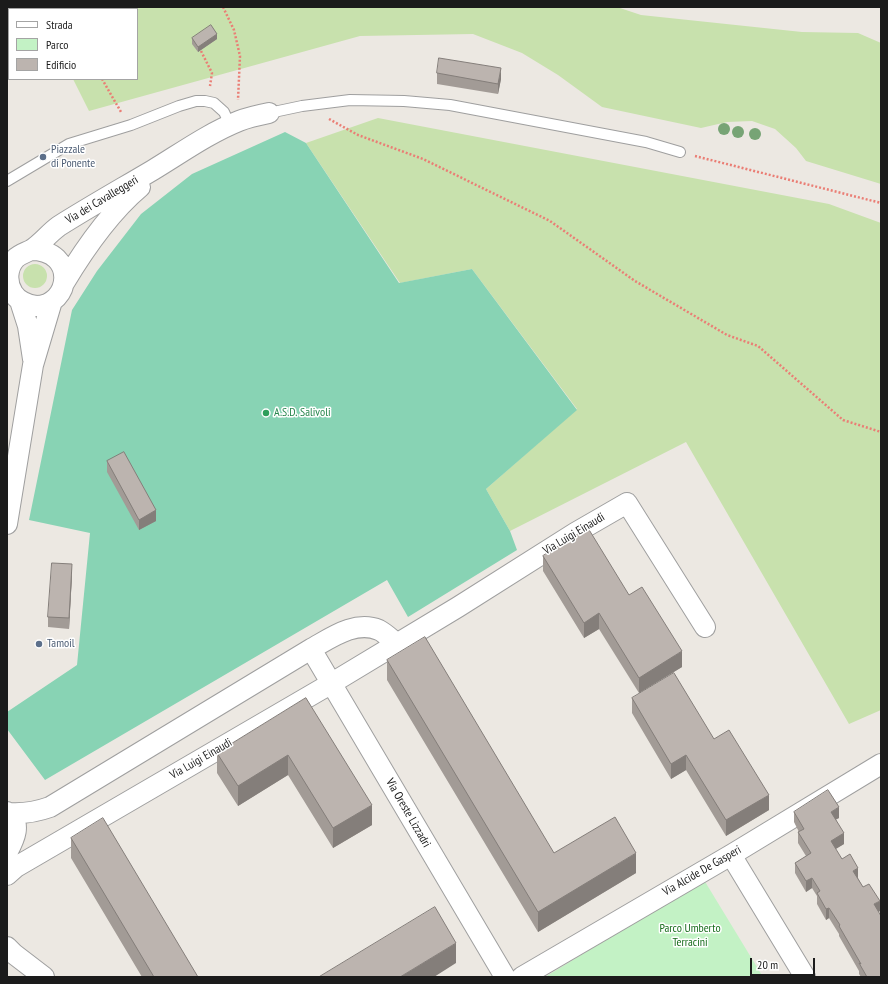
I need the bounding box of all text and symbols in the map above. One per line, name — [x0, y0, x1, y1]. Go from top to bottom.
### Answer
legend — [8, 8, 138, 80]
text: Strada — [46, 17, 73, 32]
text: Parco — [46, 37, 68, 52]
text: Edificio — [46, 57, 76, 72]
place label: Piazzale di Ponente — [51, 143, 95, 171]
marker: Piazzale di Ponente — [38, 152, 48, 162]
street label: Via dei Cavalleggeri — [63, 173, 141, 227]
place label: A.S.D. Salivoli — [274, 406, 331, 420]
marker: A.S.D. Salivoli — [261, 408, 271, 418]
street label: Via Luigi Einaudi — [541, 510, 607, 558]
place label: Tamoil — [47, 637, 75, 651]
marker: Tamoil — [34, 639, 44, 649]
street label: Via Luigi Einaudi — [167, 735, 235, 783]
street label: Via Oreste Lizzadri — [382, 776, 434, 850]
street label: Via Alcide De Gasperi — [660, 843, 744, 899]
park label: Parco Umberto Terracini — [659, 922, 721, 950]
scale bar — [752, 950, 817, 976]
text: 20 m — [757, 957, 778, 972]

